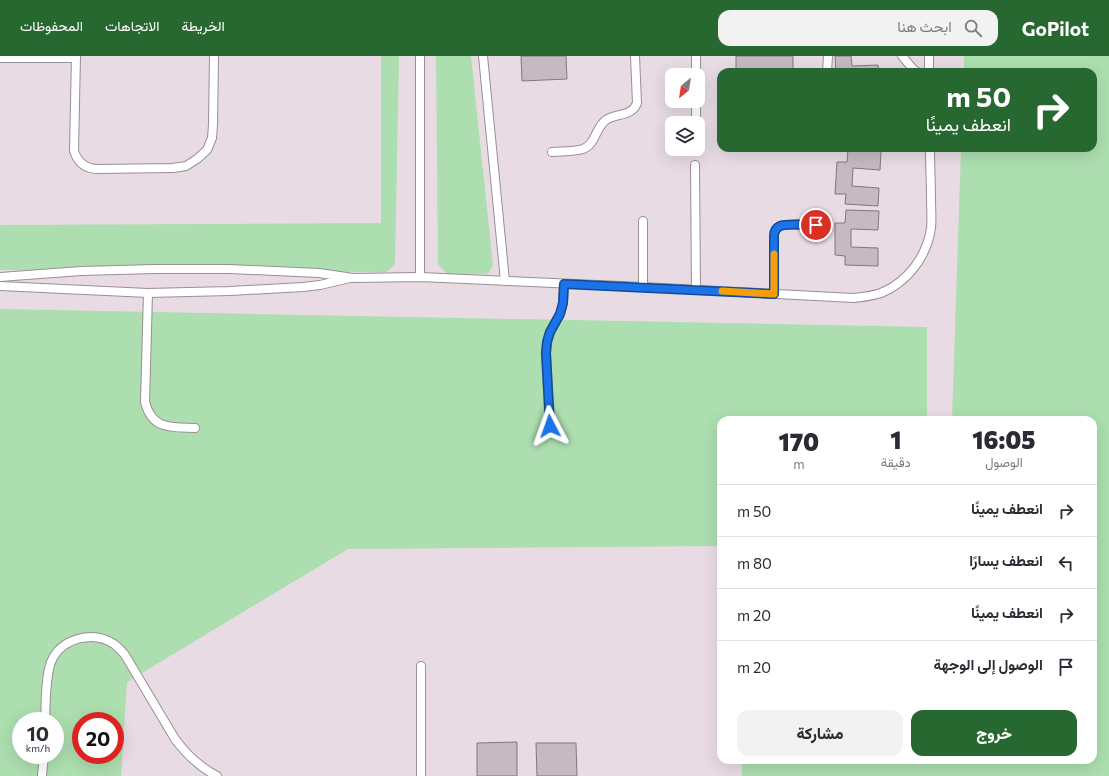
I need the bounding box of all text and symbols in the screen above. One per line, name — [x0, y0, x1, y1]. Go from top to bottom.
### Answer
search box — [718, 10, 998, 46]
text: المحفوظات — [20, 17, 83, 34]
text: الاتجاهات — [105, 17, 159, 34]
text: الخريطة — [181, 17, 225, 34]
text: ابحث هنا — [897, 17, 952, 35]
icon: search — [962, 17, 984, 39]
text: GoPilot — [1022, 17, 1089, 40]
north arrow — [665, 68, 705, 108]
map controls — [665, 68, 705, 156]
text: 50 m — [946, 79, 1011, 113]
icon: right — [1025, 84, 1077, 136]
text: انعطف يمينًا — [926, 113, 1011, 135]
button: layers — [665, 116, 705, 156]
pin — [799, 208, 833, 242]
icon: arrive — [805, 214, 827, 236]
position arrow — [529, 405, 571, 447]
text: 1 — [890, 425, 901, 454]
text: 16:05 — [972, 425, 1035, 454]
text: 170 — [779, 427, 819, 456]
text: دقيقة — [881, 454, 911, 470]
text: الوصول — [985, 454, 1023, 470]
text: m — [793, 456, 805, 472]
text: انعطف يمينًا — [971, 499, 1043, 517]
icon: right — [1055, 500, 1077, 522]
text: 50 m — [737, 502, 771, 520]
text: انعطف يسارًا — [969, 551, 1043, 569]
icon: left — [1055, 552, 1077, 574]
text: 80 m — [737, 554, 772, 572]
text: انعطف يمينًا — [971, 603, 1043, 621]
icon: right — [1055, 604, 1077, 626]
text: 20 m — [737, 606, 771, 624]
text: الوصول إلى الوجهة — [934, 655, 1043, 673]
icon: arrive — [1055, 656, 1077, 678]
text: 20 m — [737, 658, 771, 676]
button: مشاركة — [737, 710, 903, 756]
button: خروج — [911, 710, 1077, 756]
speed limit sign: 20 — [72, 712, 124, 764]
text: 10 — [27, 721, 49, 745]
text: km/h — [26, 742, 50, 754]

